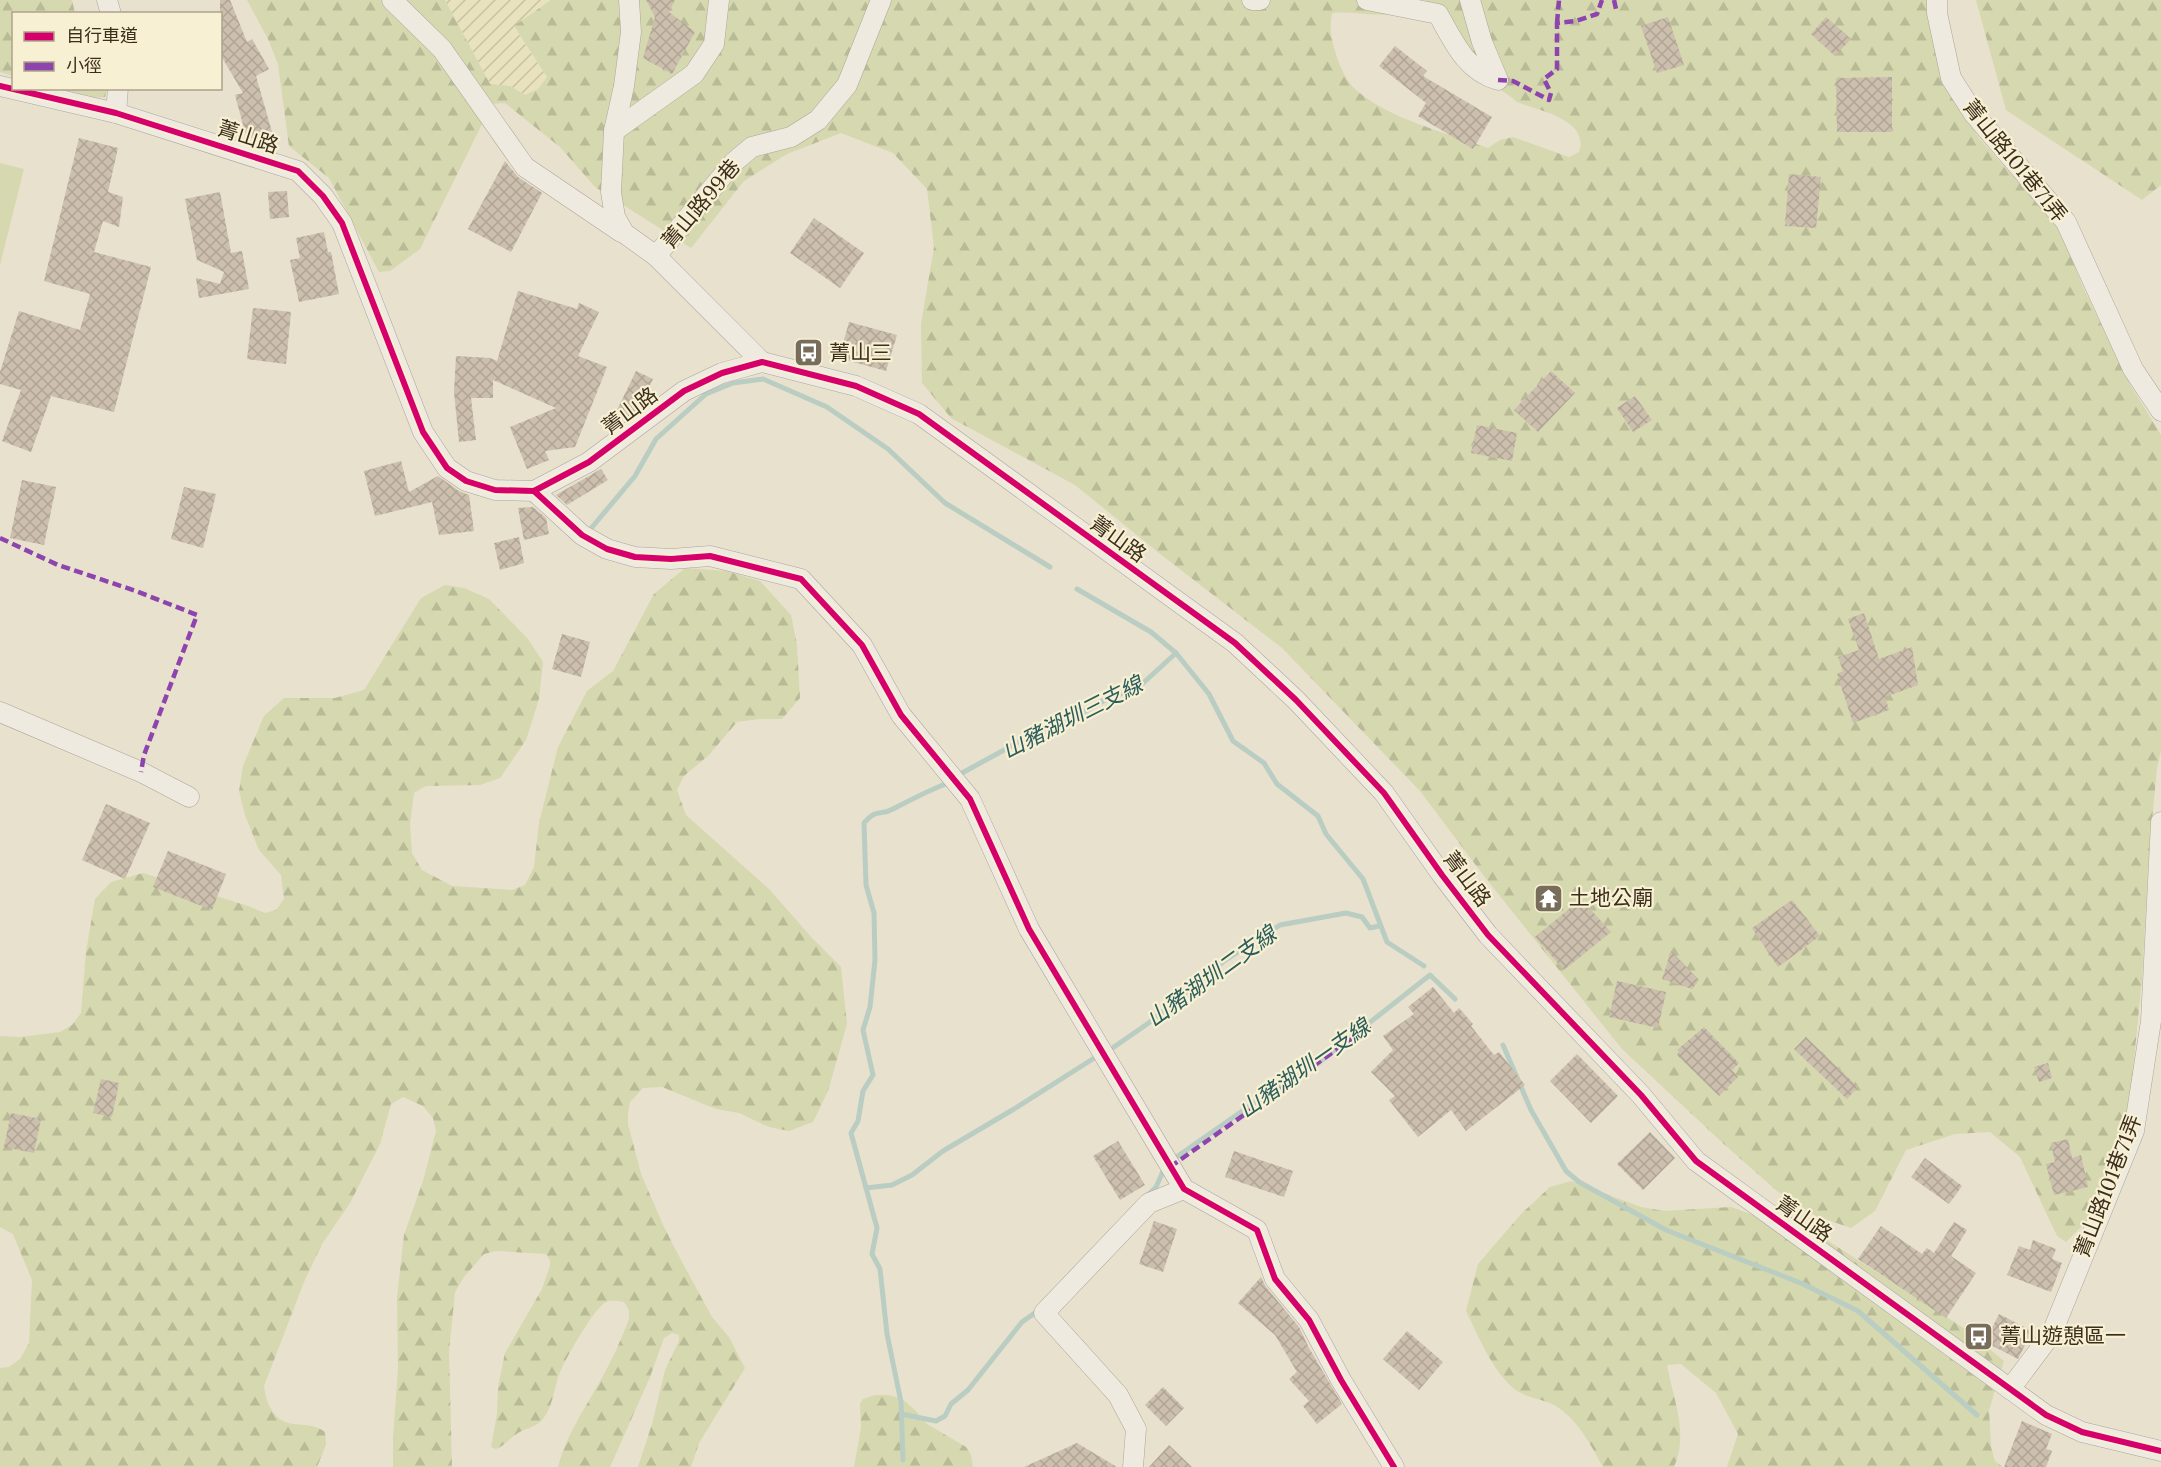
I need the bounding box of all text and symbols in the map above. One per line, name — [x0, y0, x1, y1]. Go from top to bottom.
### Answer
legend — [12, 12, 222, 90]
text: 自行車道 — [66, 24, 138, 47]
text: 小徑 — [66, 54, 102, 77]
street label: 菁山路101巷71弄 — [1957, 94, 2073, 228]
street label: 菁山路 — [214, 114, 282, 159]
street label: 菁山路99巷 — [655, 154, 746, 254]
bus stop icon: 菁山三 — [792, 337, 824, 369]
place label: 菁山三 — [829, 339, 892, 366]
street label: 菁山路 — [596, 381, 663, 440]
street label: 菁山路 — [1085, 509, 1152, 568]
water label: 山豬湖圳三支線 — [997, 668, 1150, 764]
street label: 菁山路 — [1438, 845, 1497, 912]
temple icon: 土地公廟 — [1532, 882, 1564, 914]
place label: 土地公廟 — [1569, 884, 1653, 911]
water label: 山豬湖圳二支線 — [1140, 918, 1284, 1033]
water label: 山豬湖圳一支線 — [1233, 1011, 1378, 1124]
street label: 菁山路101巷71弄 — [2068, 1111, 2147, 1261]
street label: 菁山路 — [1771, 1189, 1838, 1248]
bus stop icon: 菁山遊憩區一 — [1963, 1320, 1995, 1352]
place label: 菁山遊憩區一 — [2000, 1322, 2126, 1349]

